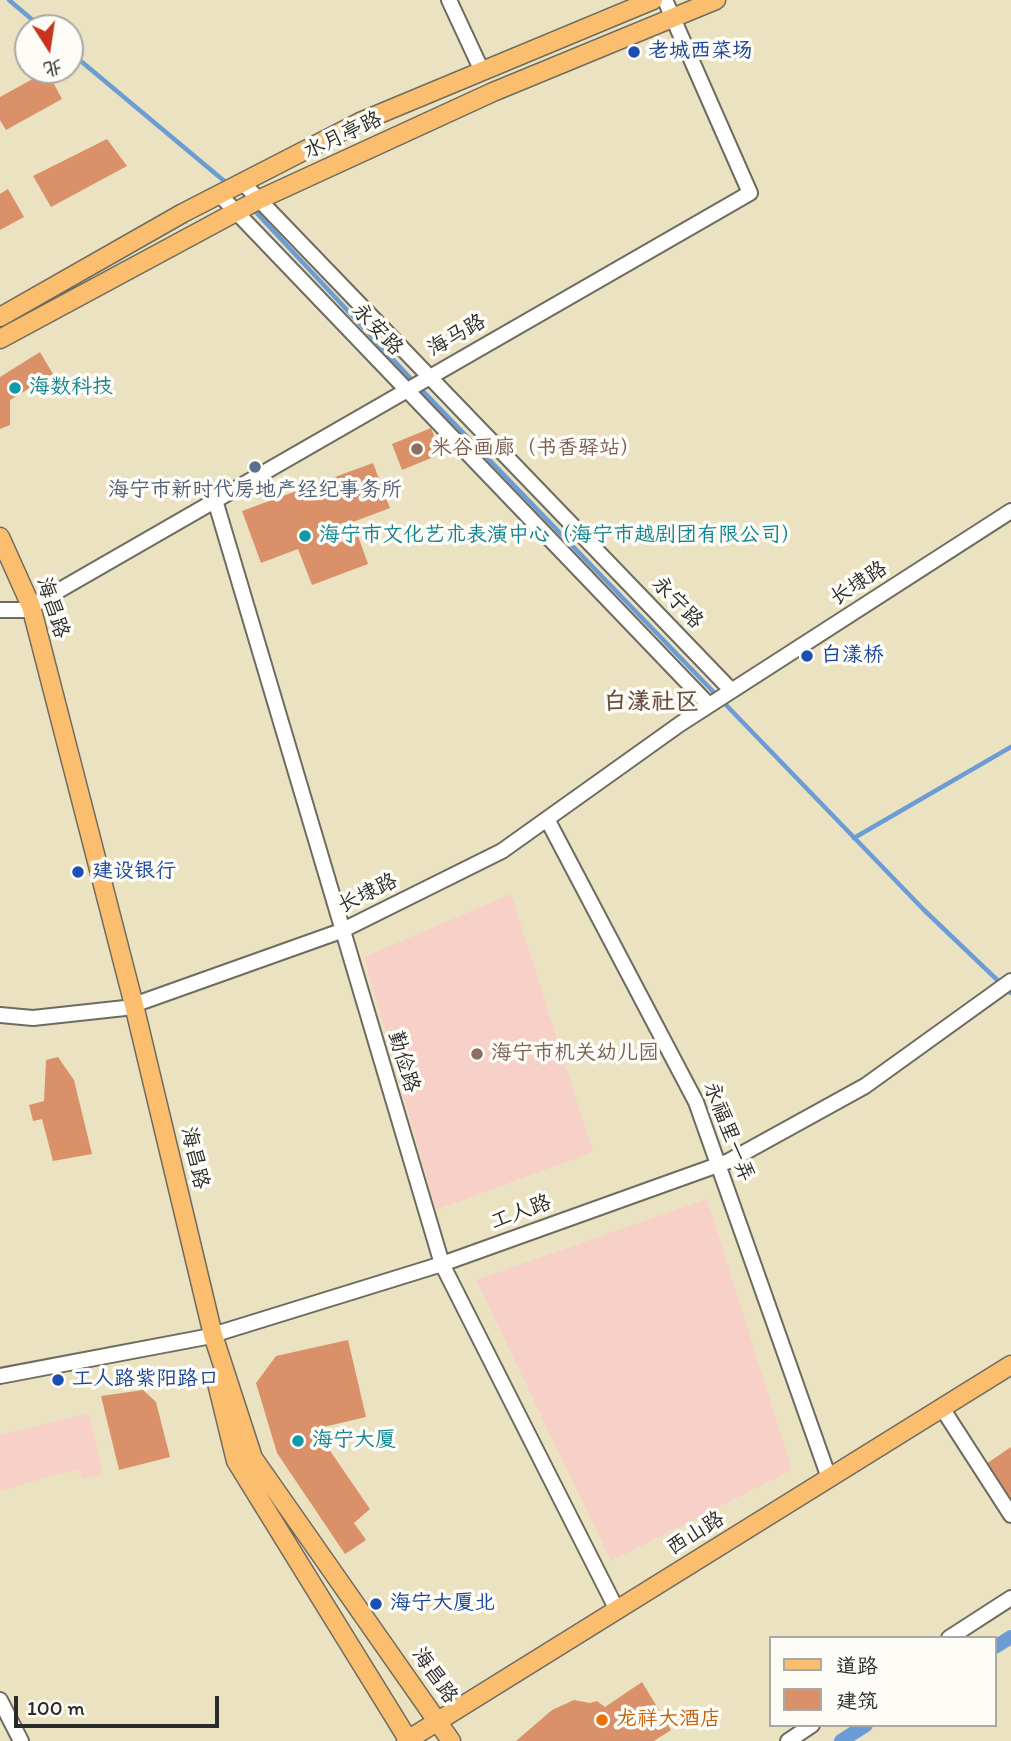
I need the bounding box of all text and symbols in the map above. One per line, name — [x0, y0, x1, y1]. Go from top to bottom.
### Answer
north arrow — [14, 14, 84, 84]
place label: 老城西菜场 — [648, 39, 753, 65]
marker: 老城西菜场 — [626, 44, 642, 60]
text: 北 — [41, 55, 65, 81]
street label: 水月亭路 — [300, 107, 386, 165]
street label: 永安路 — [346, 299, 408, 361]
street label: 海马路 — [423, 309, 491, 363]
place label: 海数科技 — [29, 375, 113, 401]
marker: 海数科技 — [7, 380, 23, 396]
place label: 米谷画廊（书香驿站） — [431, 436, 641, 462]
marker: 米谷画廊（书香驿站） — [409, 441, 425, 457]
marker: 海宁市新时代房地产经纪事务所 — [247, 459, 263, 475]
place label: 海宁市新时代房地产经纪事务所 — [108, 478, 402, 504]
place label: 海宁市文化艺术表演中心（海宁市越剧团有限公司） — [319, 523, 802, 549]
marker: 海宁市文化艺术表演中心（海宁市越剧团有限公司） — [297, 528, 313, 544]
street label: 长埭路 — [826, 556, 892, 612]
street label: 永宁路 — [646, 572, 708, 634]
street label: 海昌路 — [30, 574, 74, 642]
place label: 白漾桥 — [821, 643, 884, 669]
marker: 白漾桥 — [799, 648, 815, 664]
district label: 白漾社区 — [603, 689, 699, 717]
place label: 建设银行 — [92, 859, 176, 885]
marker: 建设银行 — [70, 864, 86, 880]
street label: 长埭路 — [334, 869, 402, 919]
street label: 勤俭路 — [382, 1028, 424, 1096]
place label: 海宁市机关幼儿园 — [491, 1041, 659, 1067]
marker: 海宁市机关幼儿园 — [469, 1046, 485, 1062]
street label: 永福里一弄 — [697, 1078, 759, 1186]
street label: 海昌路 — [175, 1124, 213, 1192]
street label: 工人路 — [487, 1190, 555, 1236]
place label: 工人路紫阳路口 — [72, 1367, 219, 1393]
marker: 工人路紫阳路口 — [50, 1372, 66, 1388]
place label: 海宁大厦 — [312, 1428, 396, 1454]
marker: 海宁大厦 — [290, 1433, 306, 1449]
street label: 西山路 — [663, 1507, 729, 1561]
place label: 海宁大厦北 — [390, 1591, 495, 1617]
marker: 海宁大厦北 — [368, 1596, 384, 1612]
legend — [769, 1636, 997, 1727]
street label: 海昌路 — [406, 1643, 462, 1709]
text: 道路 — [836, 1653, 878, 1678]
scale bar — [18, 1682, 222, 1726]
text: 建筑 — [836, 1688, 878, 1713]
text: 100 m — [27, 1695, 85, 1720]
place label: 龙祥大酒店 — [616, 1707, 721, 1733]
marker: 龙祥大酒店 — [594, 1712, 610, 1728]

